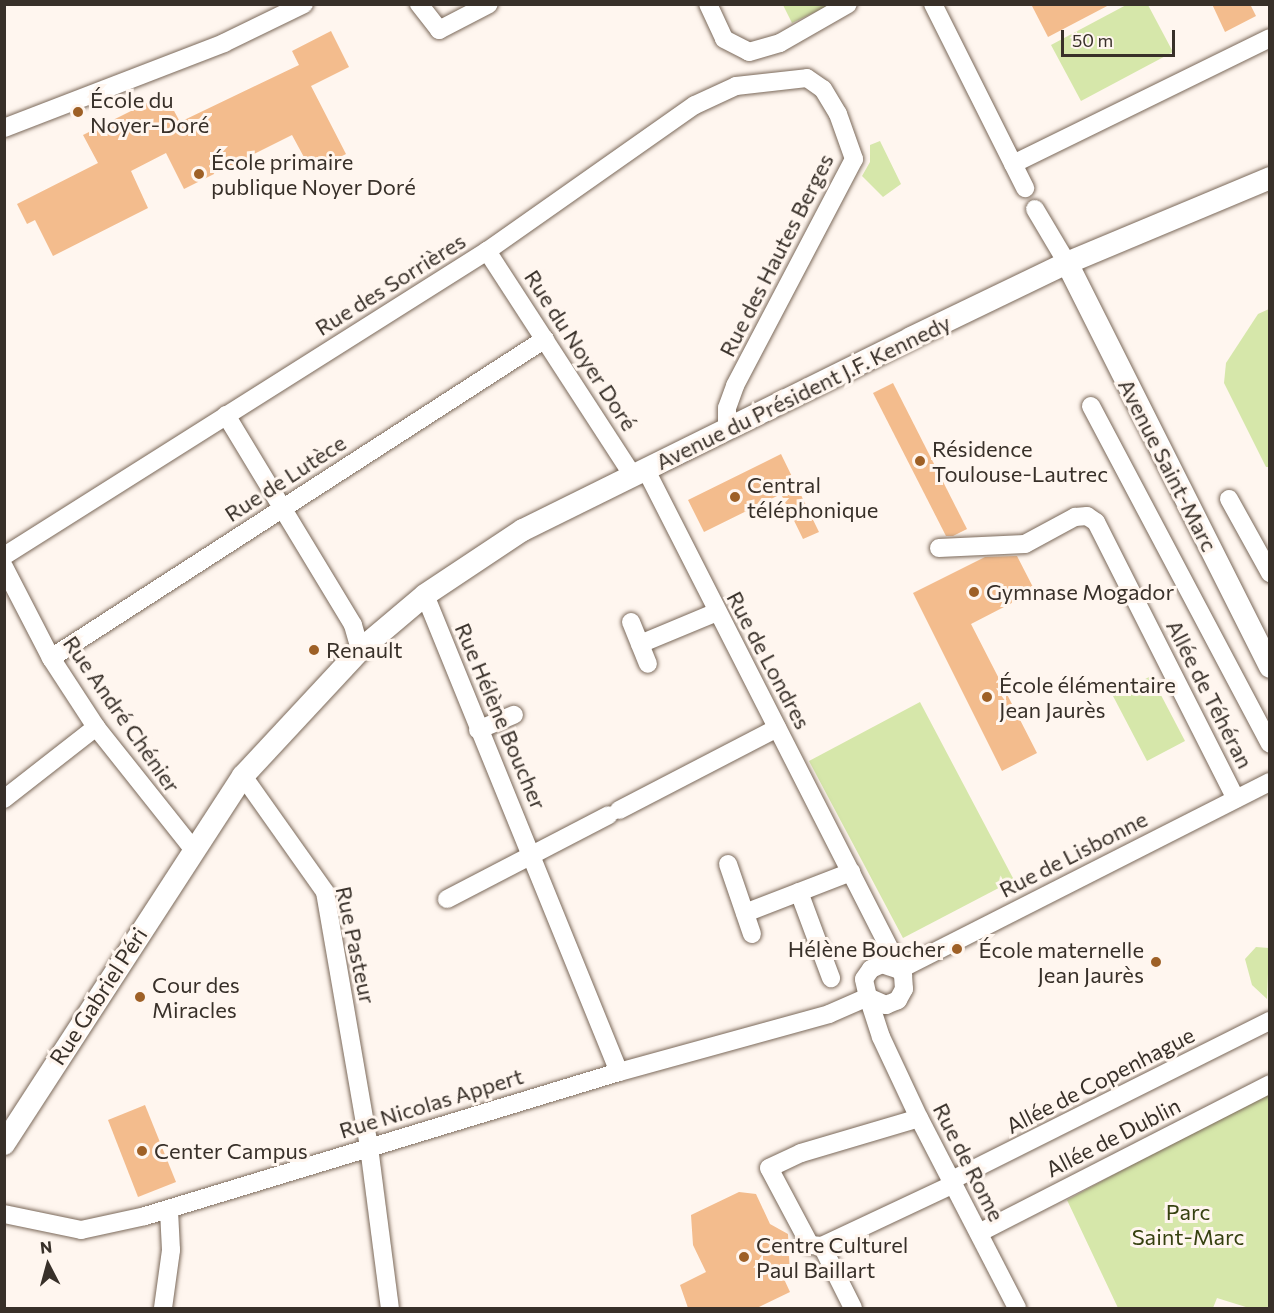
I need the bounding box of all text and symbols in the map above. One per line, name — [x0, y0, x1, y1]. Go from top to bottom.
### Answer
scale bar — [1064, 18, 1178, 56]
text: 50 m — [1072, 29, 1113, 51]
place label: École du Noyer-Doré — [90, 86, 209, 138]
marker: École du Noyer-Doré — [71, 105, 85, 119]
place label: École primaire publique Noyer Doré — [211, 148, 416, 200]
street label: Rue des Hautes Berges — [713, 149, 839, 361]
marker: École primaire publique Noyer Doré — [192, 167, 206, 181]
street label: Rue des Sorrières — [310, 227, 470, 341]
street label: Rue du Noyer Doré — [519, 265, 643, 435]
street label: Avenue du Président J.F. Kennedy — [651, 309, 955, 475]
street label: Avenue Saint-Marc — [1113, 374, 1223, 556]
street label: Rue de Lutèce — [219, 429, 351, 527]
place label: Résidence Toulouse-Lautrec — [932, 435, 1108, 487]
marker: Résidence Toulouse-Lautrec — [913, 454, 927, 468]
place label: Central téléphonique — [747, 471, 878, 522]
marker: Central téléphonique — [728, 490, 742, 504]
place label: Gymnase Mogador — [986, 579, 1174, 605]
marker: Gymnase Mogador — [967, 585, 981, 599]
street label: Rue de Londres — [722, 587, 816, 733]
street label: Allée de Téhéran — [1161, 615, 1259, 773]
street label: Rue Hélène Boucher — [450, 619, 552, 813]
street label: Rue André Chénier — [58, 631, 186, 797]
place label: Renault — [326, 637, 403, 663]
marker: Renault — [307, 643, 321, 657]
place label: École élémentaire Jean Jaurès — [999, 671, 1176, 722]
marker: École élémentaire Jean Jaurès — [980, 690, 994, 704]
street label: Rue de Lisbonne — [995, 805, 1151, 903]
street label: Rue Pasteur — [331, 884, 381, 1006]
street label: Rue Gabriel Péri — [44, 922, 152, 1070]
place label: Hélène Boucher — [788, 936, 945, 962]
place label: École maternelle Jean Jaurès — [979, 936, 1144, 987]
marker: Hélène Boucher — [950, 942, 964, 956]
marker: École maternelle Jean Jaurès — [1149, 955, 1163, 969]
place label: Cour des Miracles — [152, 971, 240, 1022]
marker: Cour des Miracles — [133, 990, 147, 1004]
street label: Allée de Copenhague — [1001, 1021, 1199, 1139]
street label: Rue Nicolas Appert — [336, 1062, 526, 1144]
street label: Allée de Dublin — [1041, 1092, 1185, 1182]
street label: Rue de Rome — [928, 1098, 1010, 1226]
place label: Center Campus — [154, 1138, 308, 1164]
marker: Center Campus — [135, 1144, 149, 1158]
park label: Parc Saint-Marc — [1132, 1198, 1244, 1250]
place label: Centre Culturel Paul Baillart — [756, 1231, 908, 1282]
north arrow — [18, 1235, 78, 1295]
text: N — [39, 1237, 53, 1257]
marker: Centre Culturel Paul Baillart — [737, 1250, 751, 1264]

